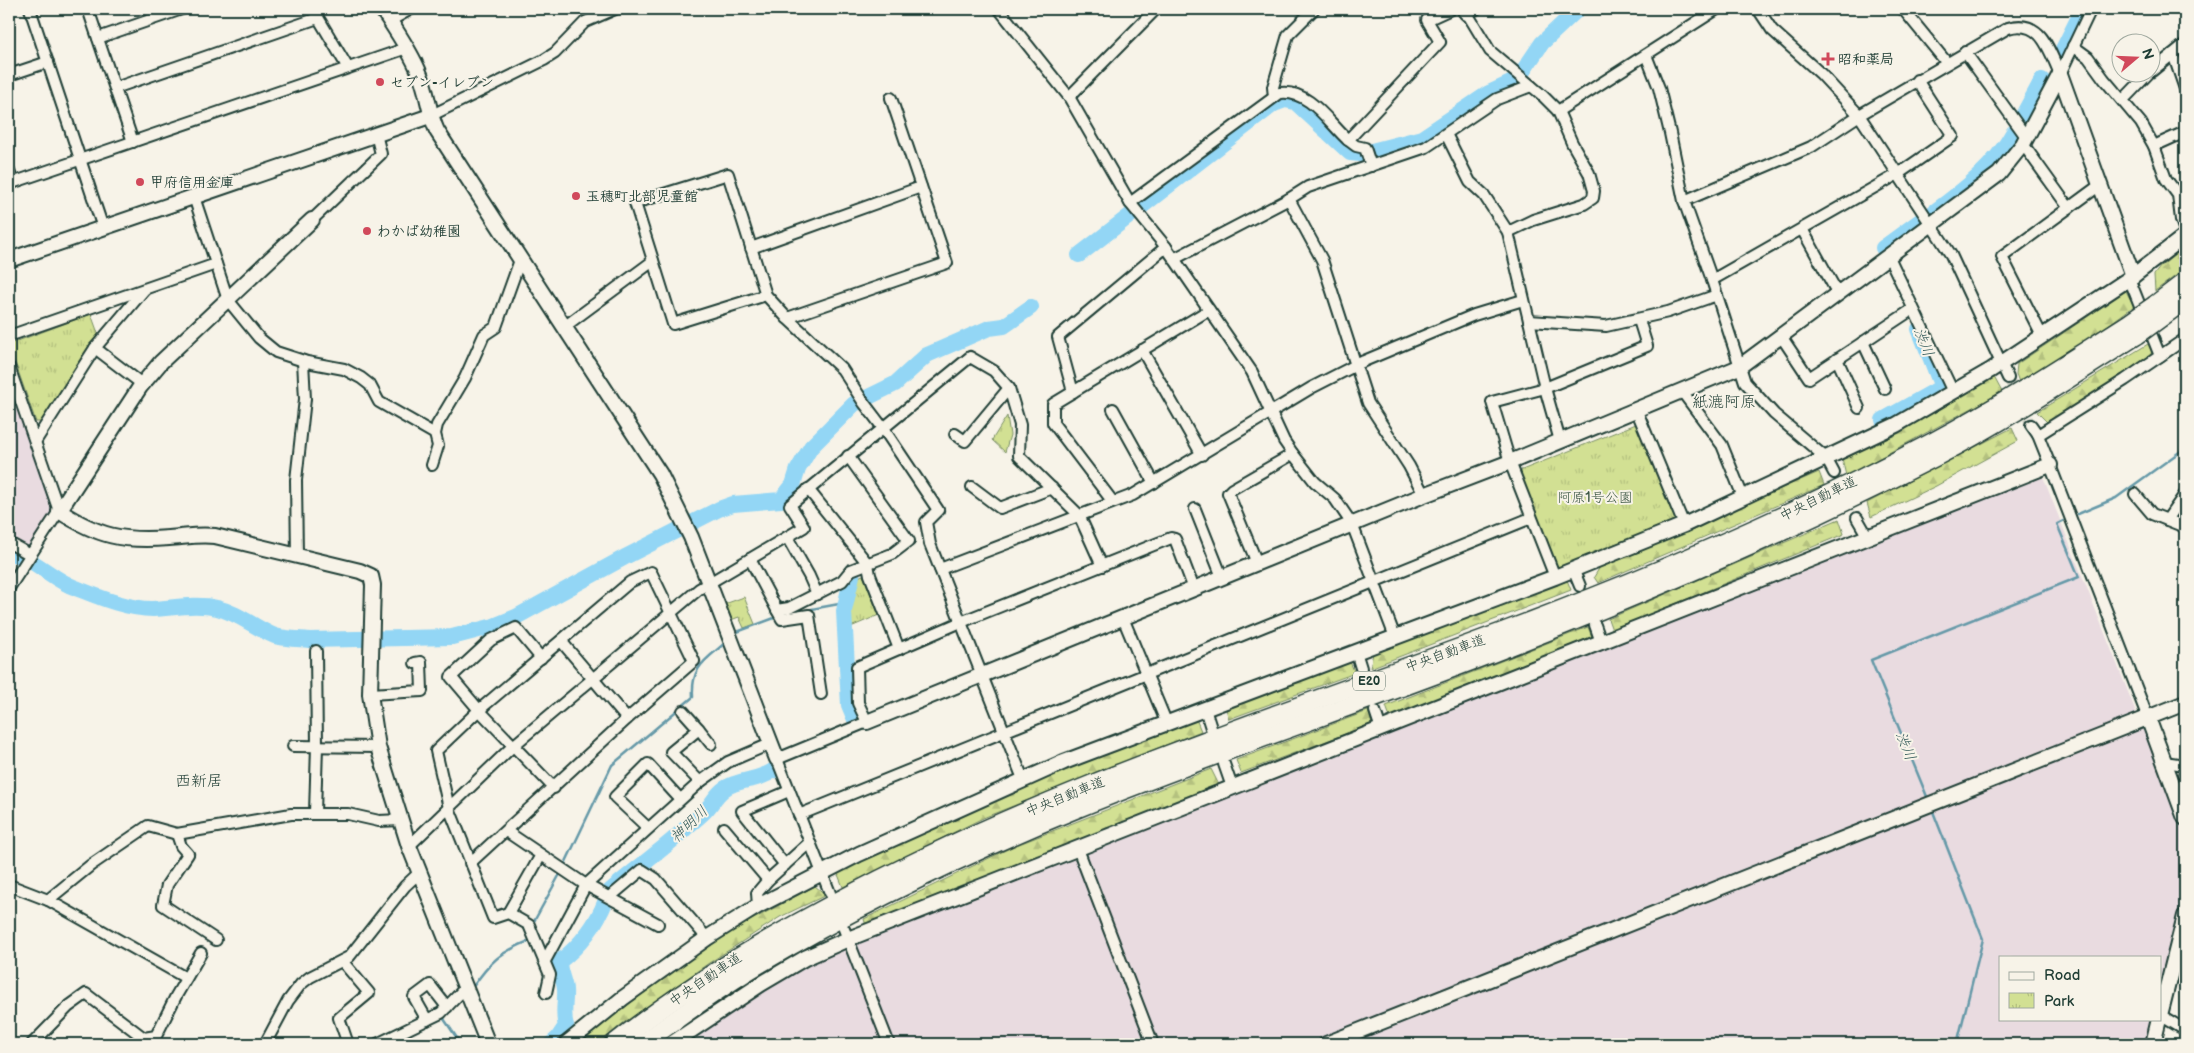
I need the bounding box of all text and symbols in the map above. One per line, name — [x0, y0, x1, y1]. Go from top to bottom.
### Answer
north arrow — [2112, 32, 2162, 82]
text: N — [2138, 46, 2158, 62]
place label: 昭和薬局 — [1838, 51, 1894, 68]
marker: 昭和薬局 — [1822, 53, 1834, 65]
place label: セブン-イレブン — [390, 74, 494, 91]
marker: セブン-イレブン — [374, 76, 386, 88]
place label: 甲府信用金庫 — [150, 174, 234, 191]
marker: 甲府信用金庫 — [134, 176, 146, 188]
place label: 玉穂町北部児童館 — [586, 188, 698, 205]
marker: 玉穂町北部児童館 — [570, 190, 582, 202]
place label: わかば幼稚園 — [377, 223, 461, 240]
marker: わかば幼稚園 — [361, 225, 373, 237]
water label: 渋川 — [1909, 325, 1938, 360]
district label: 紙漉阿原 — [1692, 393, 1756, 412]
street label: 中央自動車道 — [1777, 472, 1860, 525]
park label: 阿原1号公園 — [1557, 489, 1633, 506]
street label: 中央自動車道 — [1403, 631, 1488, 676]
road number: E20 — [1353, 671, 1385, 690]
water label: 渋川 — [1891, 729, 1920, 764]
district label: 西新居 — [175, 772, 223, 791]
street label: 中央自動車道 — [1023, 773, 1107, 820]
water label: 神明川 — [667, 802, 712, 847]
street label: 中央自動車道 — [666, 949, 745, 1010]
legend — [1999, 956, 2162, 1020]
text: Road — [2044, 966, 2080, 985]
text: Park — [2044, 992, 2075, 1011]

